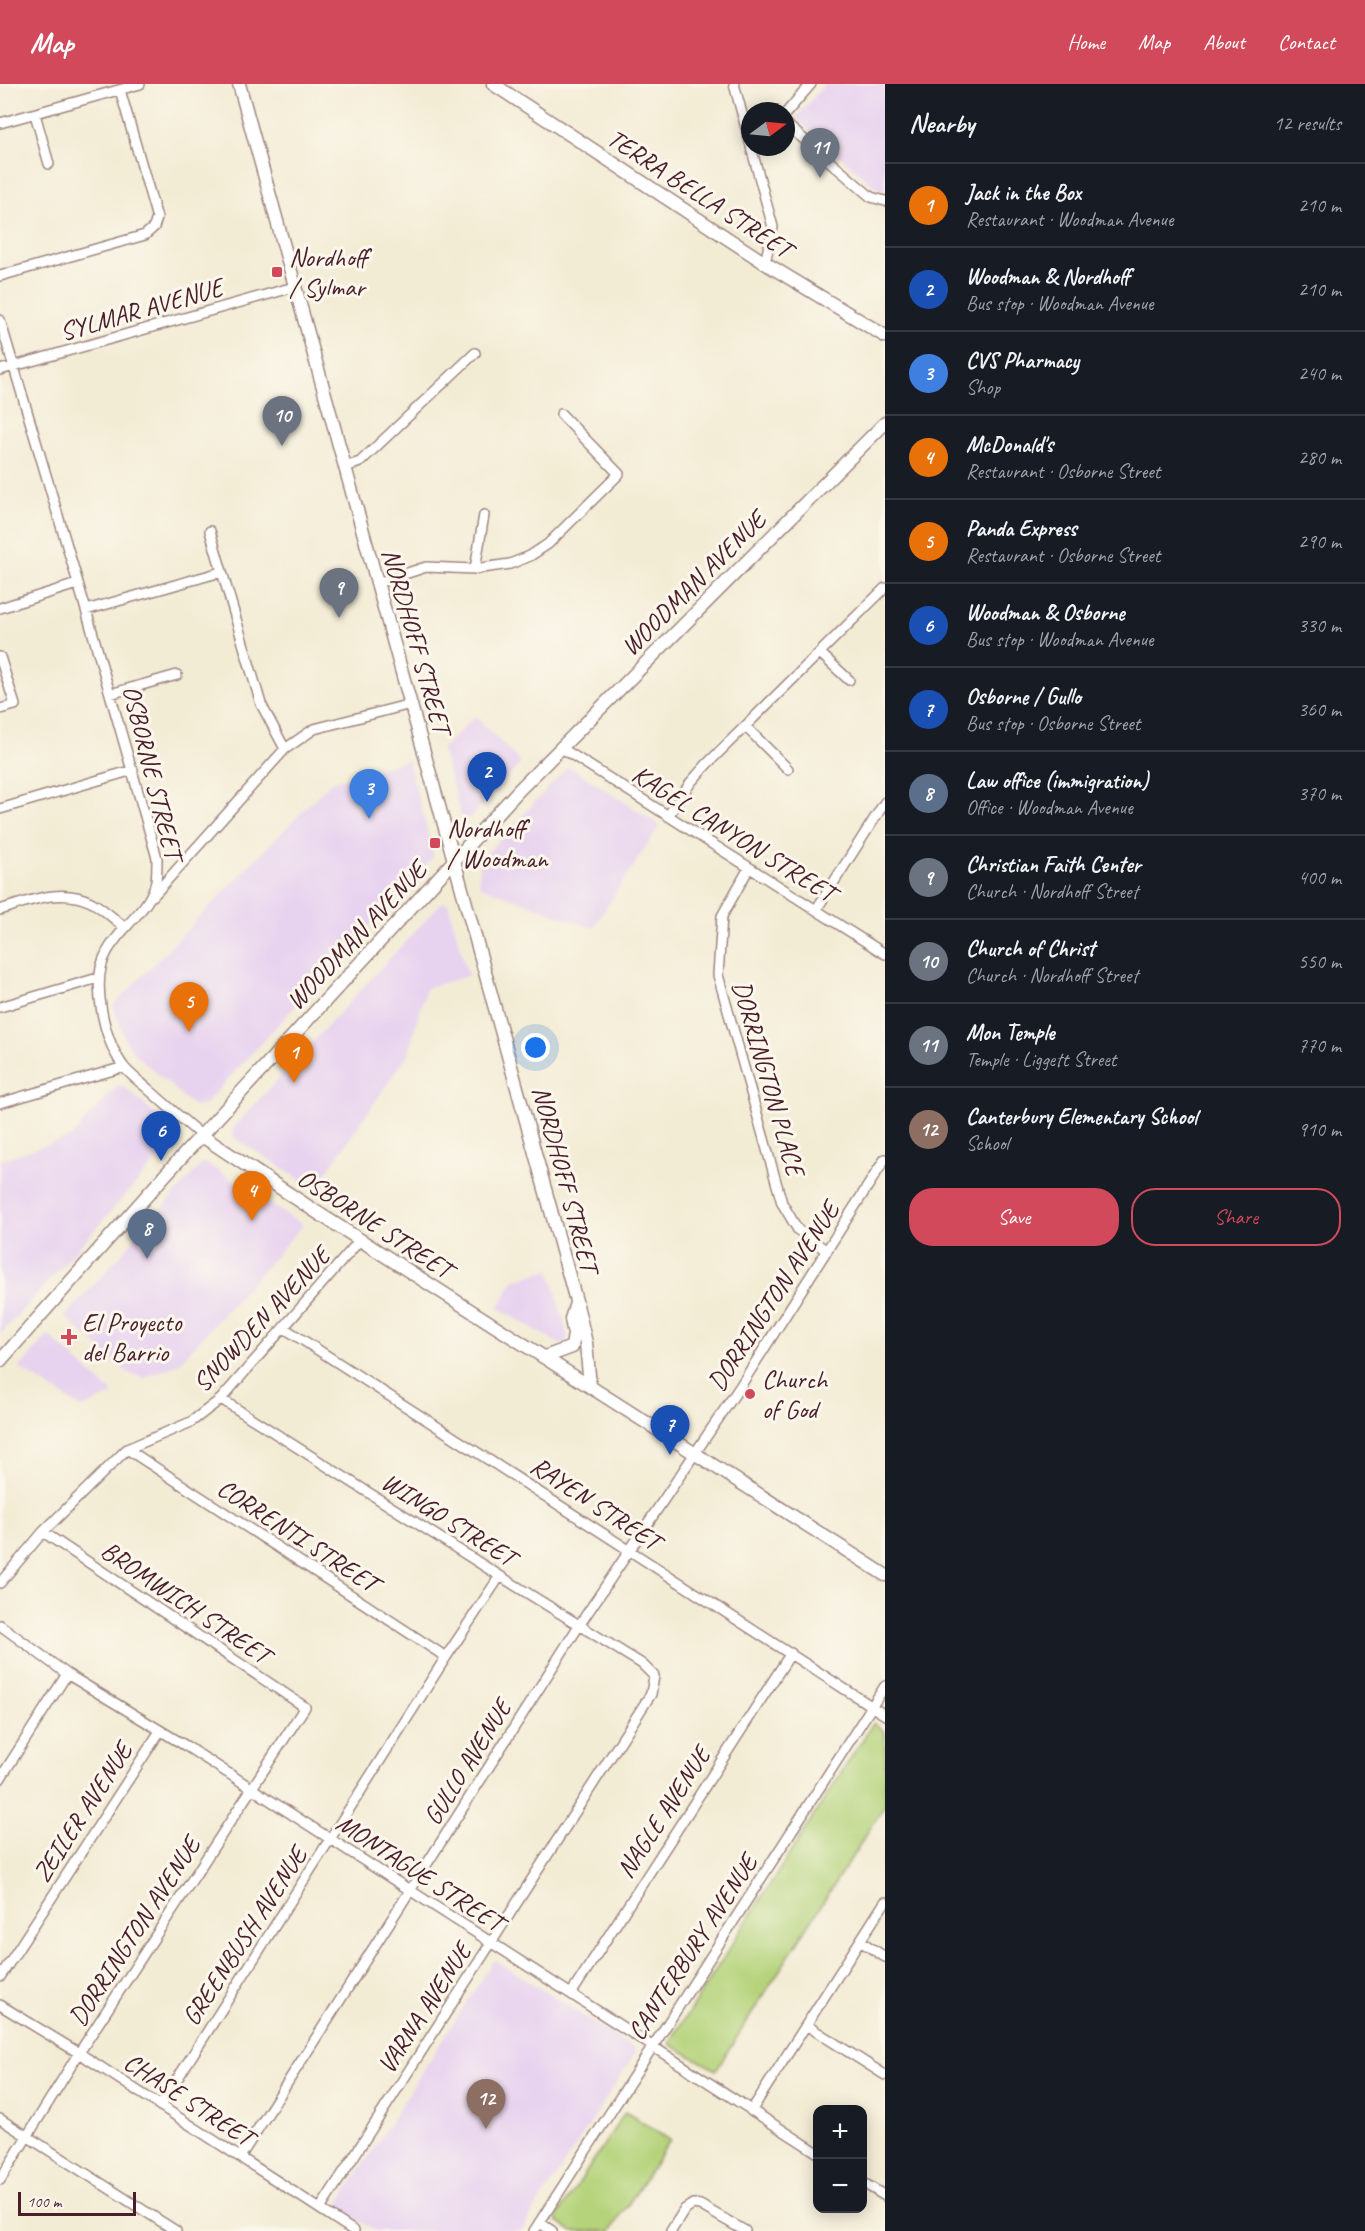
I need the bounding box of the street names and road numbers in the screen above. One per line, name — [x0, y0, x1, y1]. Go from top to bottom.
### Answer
street label: TERRA BELLA STREET — [601, 121, 803, 268]
street label: SYLMAR AVENUE — [56, 269, 230, 349]
street label: WOODMAN AVENUE — [614, 502, 775, 663]
street label: NORDHOFF STREET — [374, 545, 460, 742]
street label: OSBORNE STREET — [115, 682, 191, 868]
street label: KAGEL CANYON STREET — [626, 758, 847, 912]
street label: WOODMAN AVENUE — [279, 852, 436, 1017]
street label: DORRINGTON PLACE — [725, 977, 813, 1183]
street label: NORDHOFF STREET — [525, 1083, 608, 1281]
street label: OSBORNE STREET — [291, 1161, 463, 1289]
street label: DORRINGTON AVENUE — [700, 1193, 848, 1397]
street label: SNOWDEN AVENUE — [186, 1237, 340, 1399]
street label: RAYEN STREET — [524, 1449, 671, 1560]
street label: WINGO STREET — [375, 1465, 526, 1576]
street label: CORRENTI STREET — [211, 1471, 390, 1604]
street label: BROMWICH STREET — [95, 1534, 281, 1674]
street label: GULLO AVENUE — [416, 1690, 521, 1831]
street label: ZEILER AVENUE — [25, 1734, 141, 1888]
street label: NAGLE AVENUE — [609, 1737, 720, 1884]
street label: MONTAGUE STREET — [330, 1806, 514, 1942]
street label: DORRINGTON AVENUE — [61, 1828, 209, 2032]
street label: GREENBUSH AVENUE — [174, 1838, 316, 2032]
street label: CANTERBURY AVENUE — [620, 1846, 766, 2046]
street label: VARNA AVENUE — [370, 1934, 481, 2080]
street label: CHASE STREET — [118, 2045, 264, 2156]

